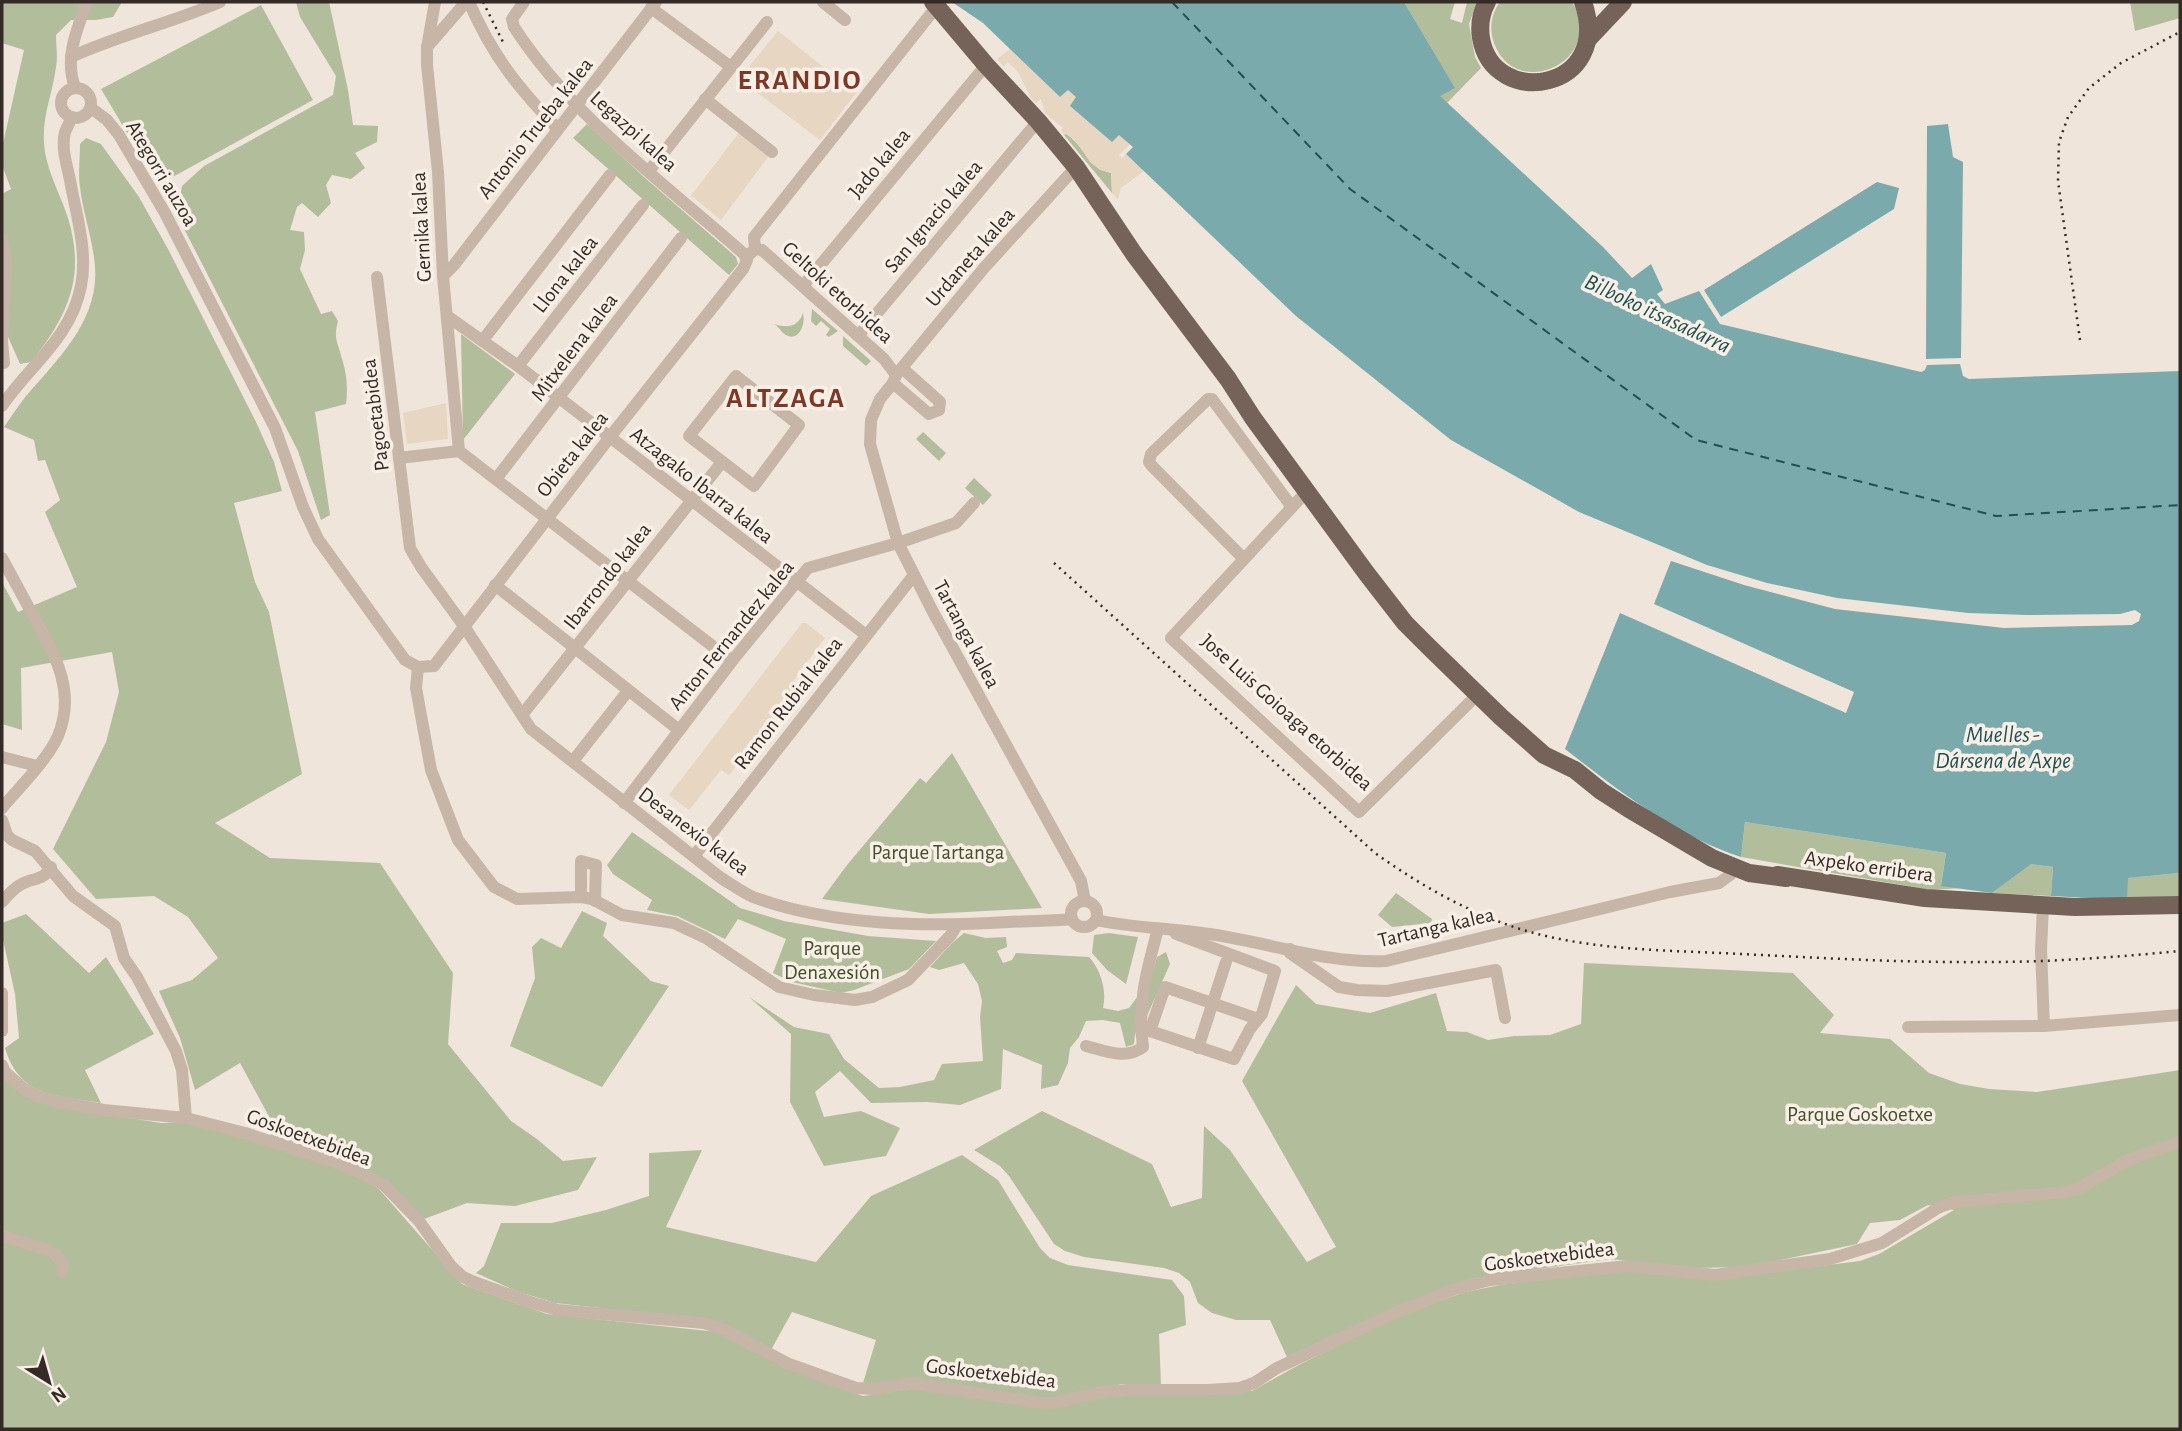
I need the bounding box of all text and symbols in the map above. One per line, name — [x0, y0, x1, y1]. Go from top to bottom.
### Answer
street label: Antonio Trueba kalea — [474, 54, 597, 203]
district label: ERANDIO — [737, 67, 863, 95]
street label: Legazpi kalea — [586, 87, 681, 176]
street label: Ategorri auzoa — [122, 117, 201, 230]
street label: Jado kalea — [844, 124, 915, 202]
street label: San Ignacio kalea — [881, 156, 986, 277]
street label: Gernika kalea — [408, 171, 435, 283]
street label: Urdaneta kalea — [922, 204, 1019, 311]
street label: Llona kalea — [529, 232, 602, 317]
street label: Geltoki etorbidea — [778, 237, 897, 348]
water label: Bilboko itsasadarra — [1581, 271, 1734, 358]
street label: Mitxelena kalea — [527, 289, 622, 405]
street label: Pagoetabidea — [358, 357, 393, 472]
district label: ALTZAGA — [726, 385, 846, 413]
street label: Obieta kalea — [533, 407, 612, 501]
street label: Atzagako Ibarra kalea — [626, 423, 777, 548]
street label: Ibarrondo kalea — [560, 519, 655, 633]
street label: Anton Fernandez kalea — [665, 556, 798, 714]
street label: Tartanga kalea — [929, 577, 1004, 692]
street label: Jose Luis Goioaga etorbidea — [1197, 630, 1377, 795]
street label: Ramon Rubial kalea — [730, 633, 847, 773]
water label: Muelles - Dársena de Axpe — [1935, 724, 2071, 773]
street label: Desanexio kalea — [634, 783, 753, 880]
park label: Parque Tartanga — [871, 842, 1005, 863]
street label: Axpeko erribera — [1803, 847, 1935, 886]
street label: Tartanga kalea — [1376, 904, 1497, 951]
park label: Parque Denaxesión — [784, 938, 880, 983]
park label: Parque Goskoetxe — [1787, 1104, 1933, 1125]
street label: Goskoetxebidea — [244, 1105, 374, 1170]
street label: Goskoetxebidea — [1483, 1238, 1616, 1275]
north arrow — [14, 1347, 84, 1417]
street label: Goskoetxebidea — [925, 1355, 1057, 1392]
text: N — [47, 1383, 69, 1406]

